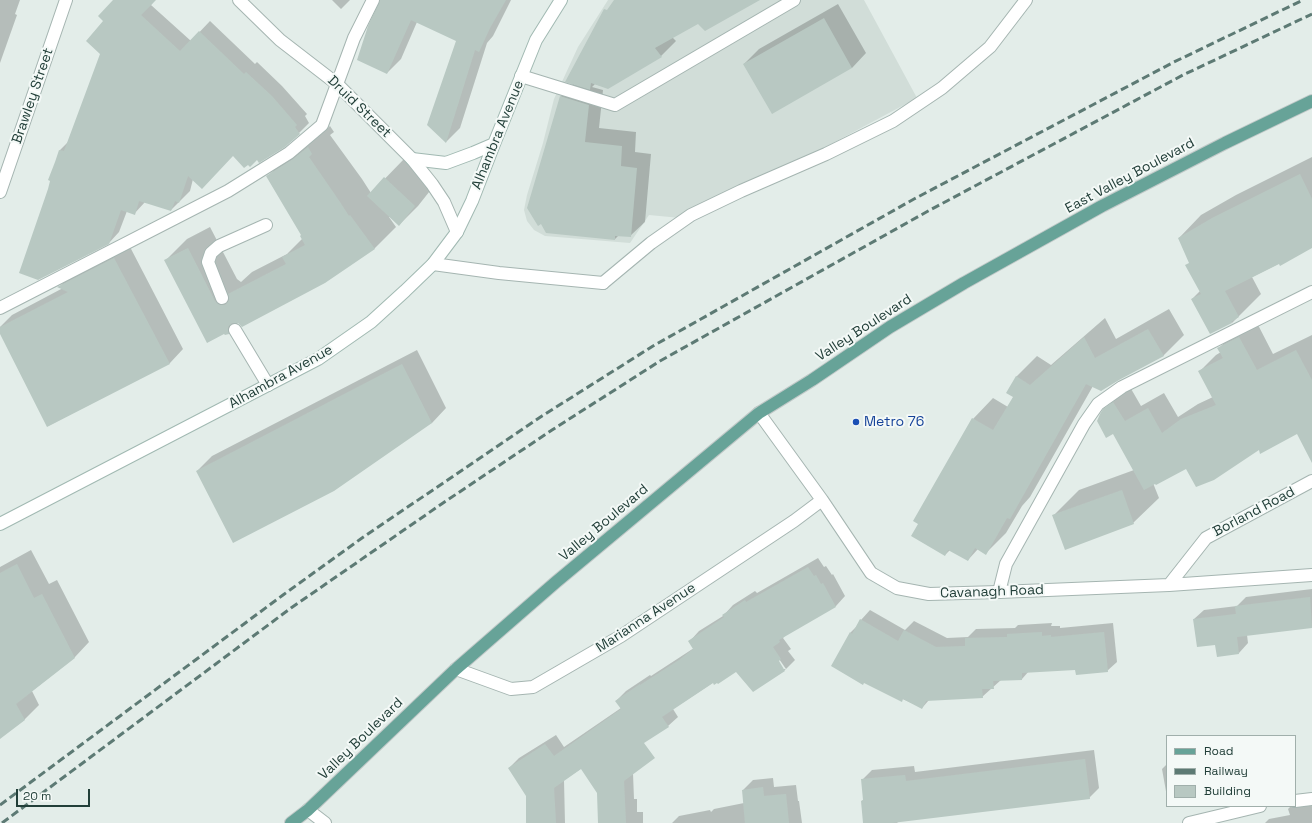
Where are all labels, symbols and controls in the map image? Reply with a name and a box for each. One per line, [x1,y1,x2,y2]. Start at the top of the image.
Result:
street label: Brawley Street [9,46,57,146]
street label: Druid Street [324,72,394,142]
street label: Alhambra Avenue [468,78,528,192]
street label: East Valley Boulevard [1062,135,1198,217]
street label: Valley Boulevard [813,291,915,365]
street label: Alhambra Avenue [226,342,336,412]
place label: Metro 76 [864,414,924,430]
marker: Metro 76 [851,417,861,427]
street label: Valley Boulevard [556,481,652,565]
street label: Borland Road [1210,483,1298,541]
street label: Marianna Avenue [593,580,699,656]
street label: Cavanagh Road [940,582,1044,602]
street label: Valley Boulevard [315,694,407,784]
legend [1166,735,1296,807]
text: Road [1204,743,1233,759]
text: Railway [1204,763,1248,779]
scale bar [18,781,92,807]
text: Building [1204,783,1251,799]
text: 20 m [23,788,51,804]

